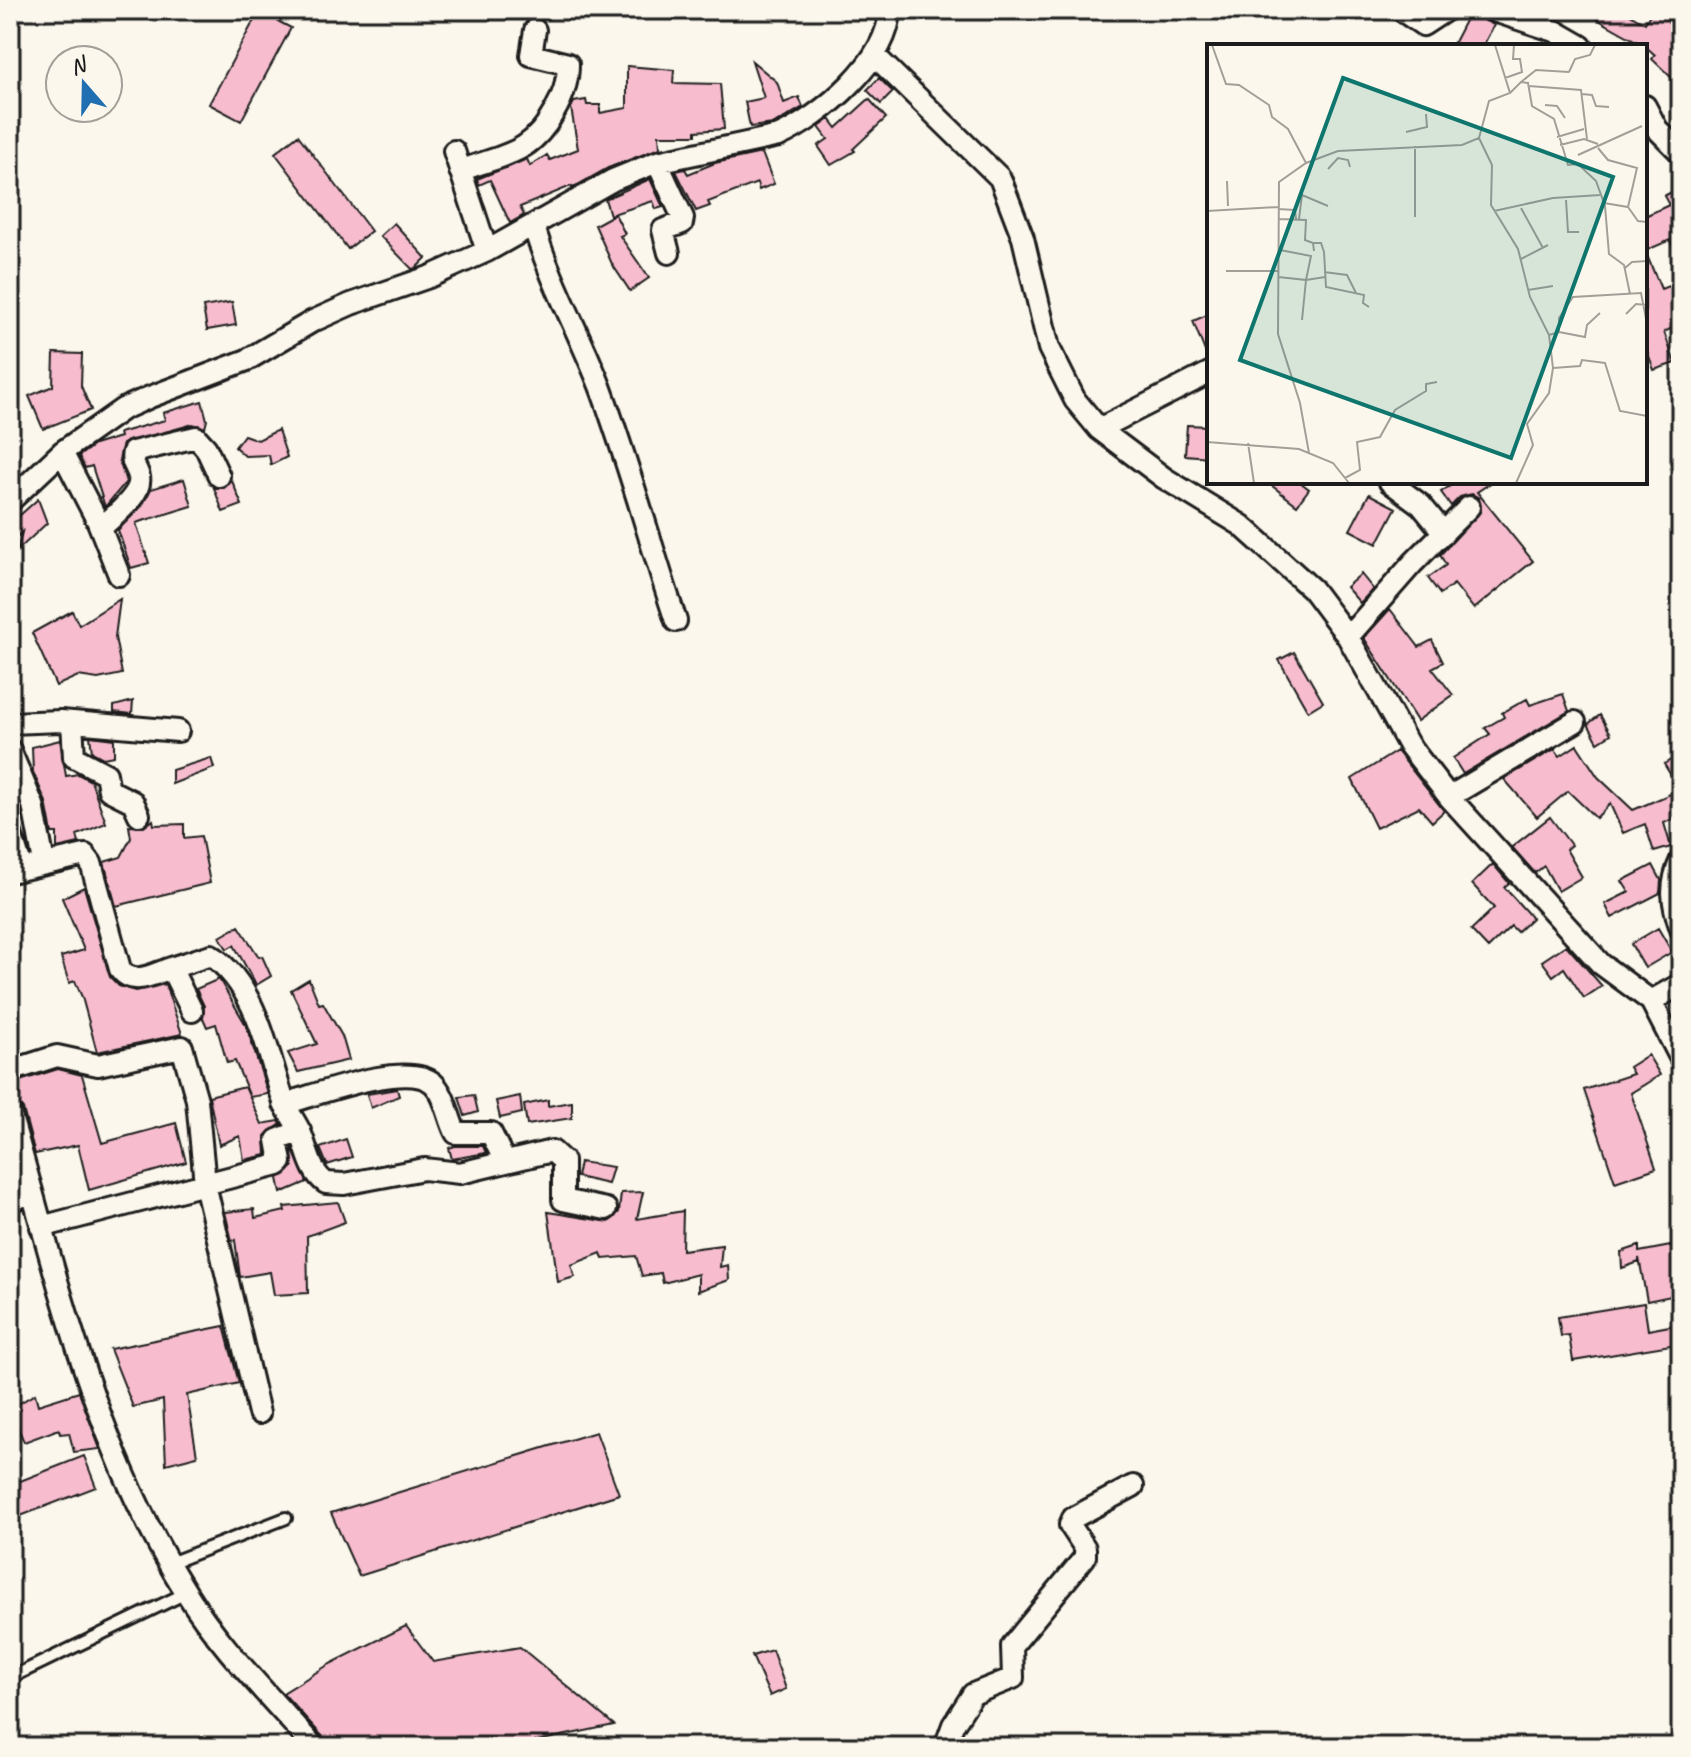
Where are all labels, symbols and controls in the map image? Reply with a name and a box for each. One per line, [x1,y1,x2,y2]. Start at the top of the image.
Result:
north arrow [44,44,124,124]
inset map [1207,44,1647,484]
text: N [66,50,92,82]

